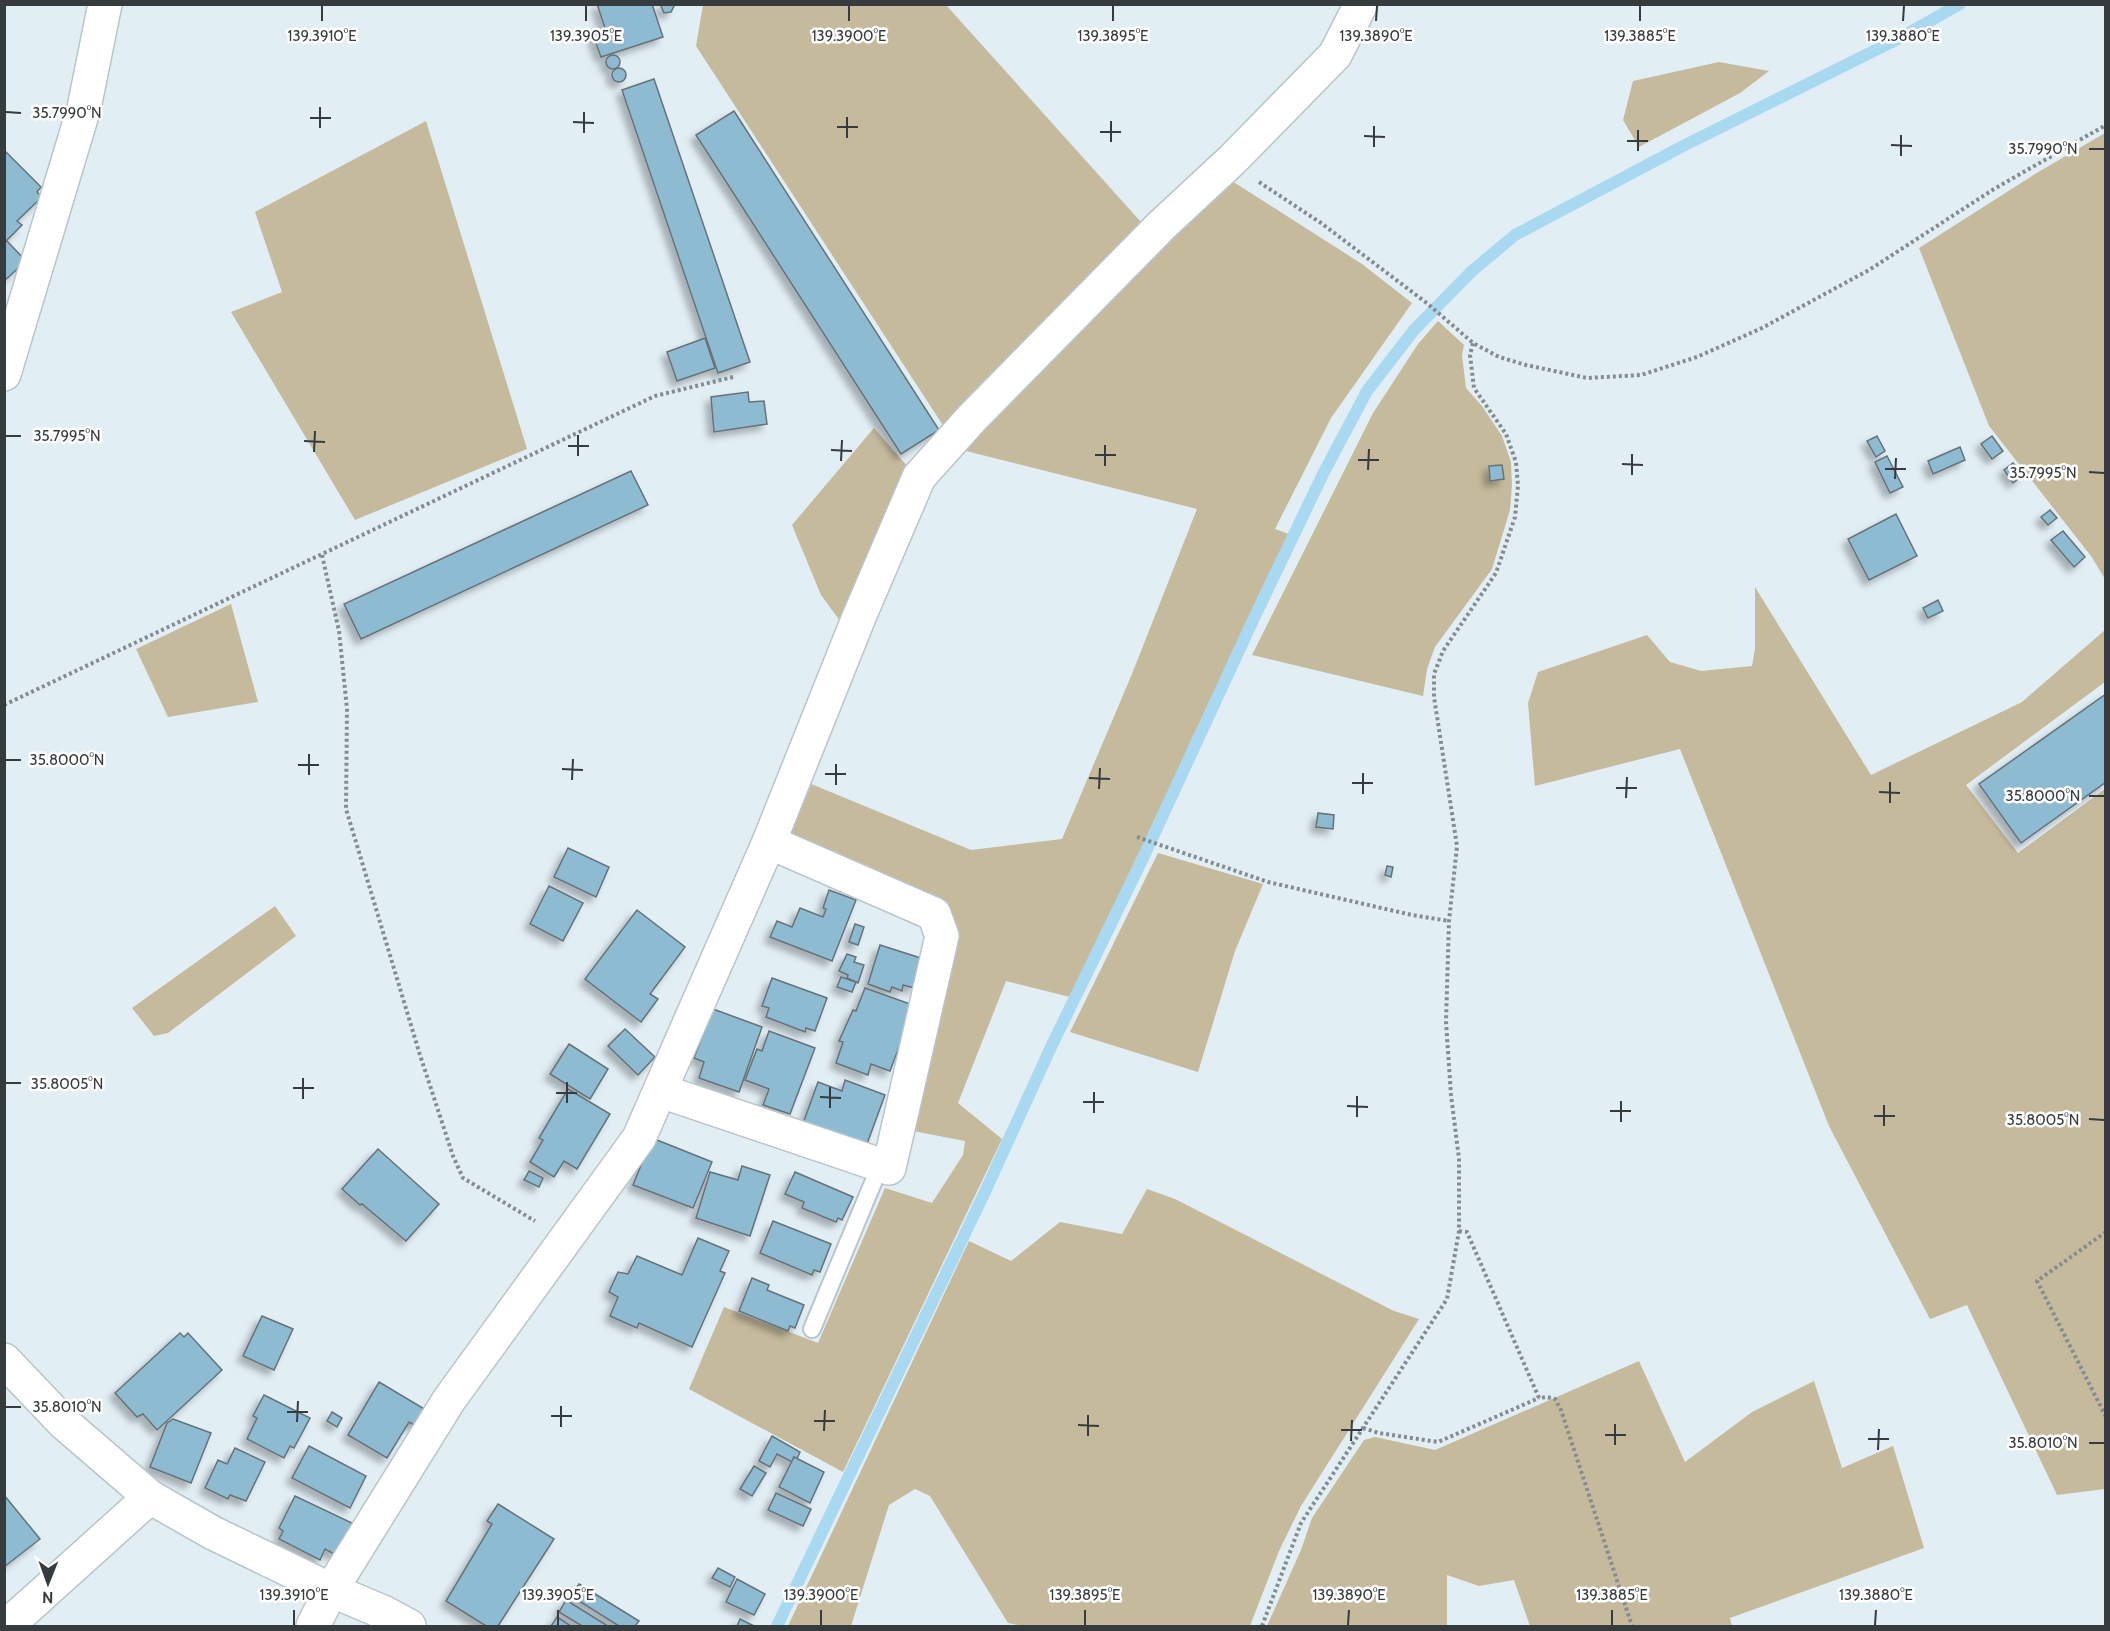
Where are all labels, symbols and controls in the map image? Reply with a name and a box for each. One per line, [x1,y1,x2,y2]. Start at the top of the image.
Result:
text: 139.3910°E [288,27,357,45]
text: 139.3905°E [550,27,622,45]
text: 139.3900°E [812,27,886,45]
text: 139.3895°E [1078,27,1148,45]
text: 139.3890°E [1339,27,1413,45]
text: 139.3885°E [1604,27,1676,45]
text: 139.3880°E [1866,27,1940,45]
text: 35.7990°N [32,104,102,122]
text: 35.7990°N [2008,140,2078,158]
text: 35.7995°N [34,427,100,445]
text: 35.7995°N [2010,464,2076,482]
text: 35.8000°N [30,751,104,769]
text: 35.8000°N [2006,787,2080,805]
text: 35.8005°N [31,1075,103,1093]
text: 35.8005°N [2007,1111,2079,1129]
text: 35.8010°N [32,1398,102,1416]
text: 35.8010°N [2008,1434,2078,1452]
north arrow [18,1553,78,1613]
text: 139.3910°E [260,1586,329,1604]
text: 139.3905°E [522,1586,594,1604]
text: 139.3900°E [784,1586,858,1604]
text: 139.3895°E [1050,1586,1120,1604]
text: 139.3890°E [1312,1586,1386,1604]
text: 139.3885°E [1576,1586,1648,1604]
text: 139.3880°E [1839,1586,1913,1604]
text: N [42,1588,54,1607]

